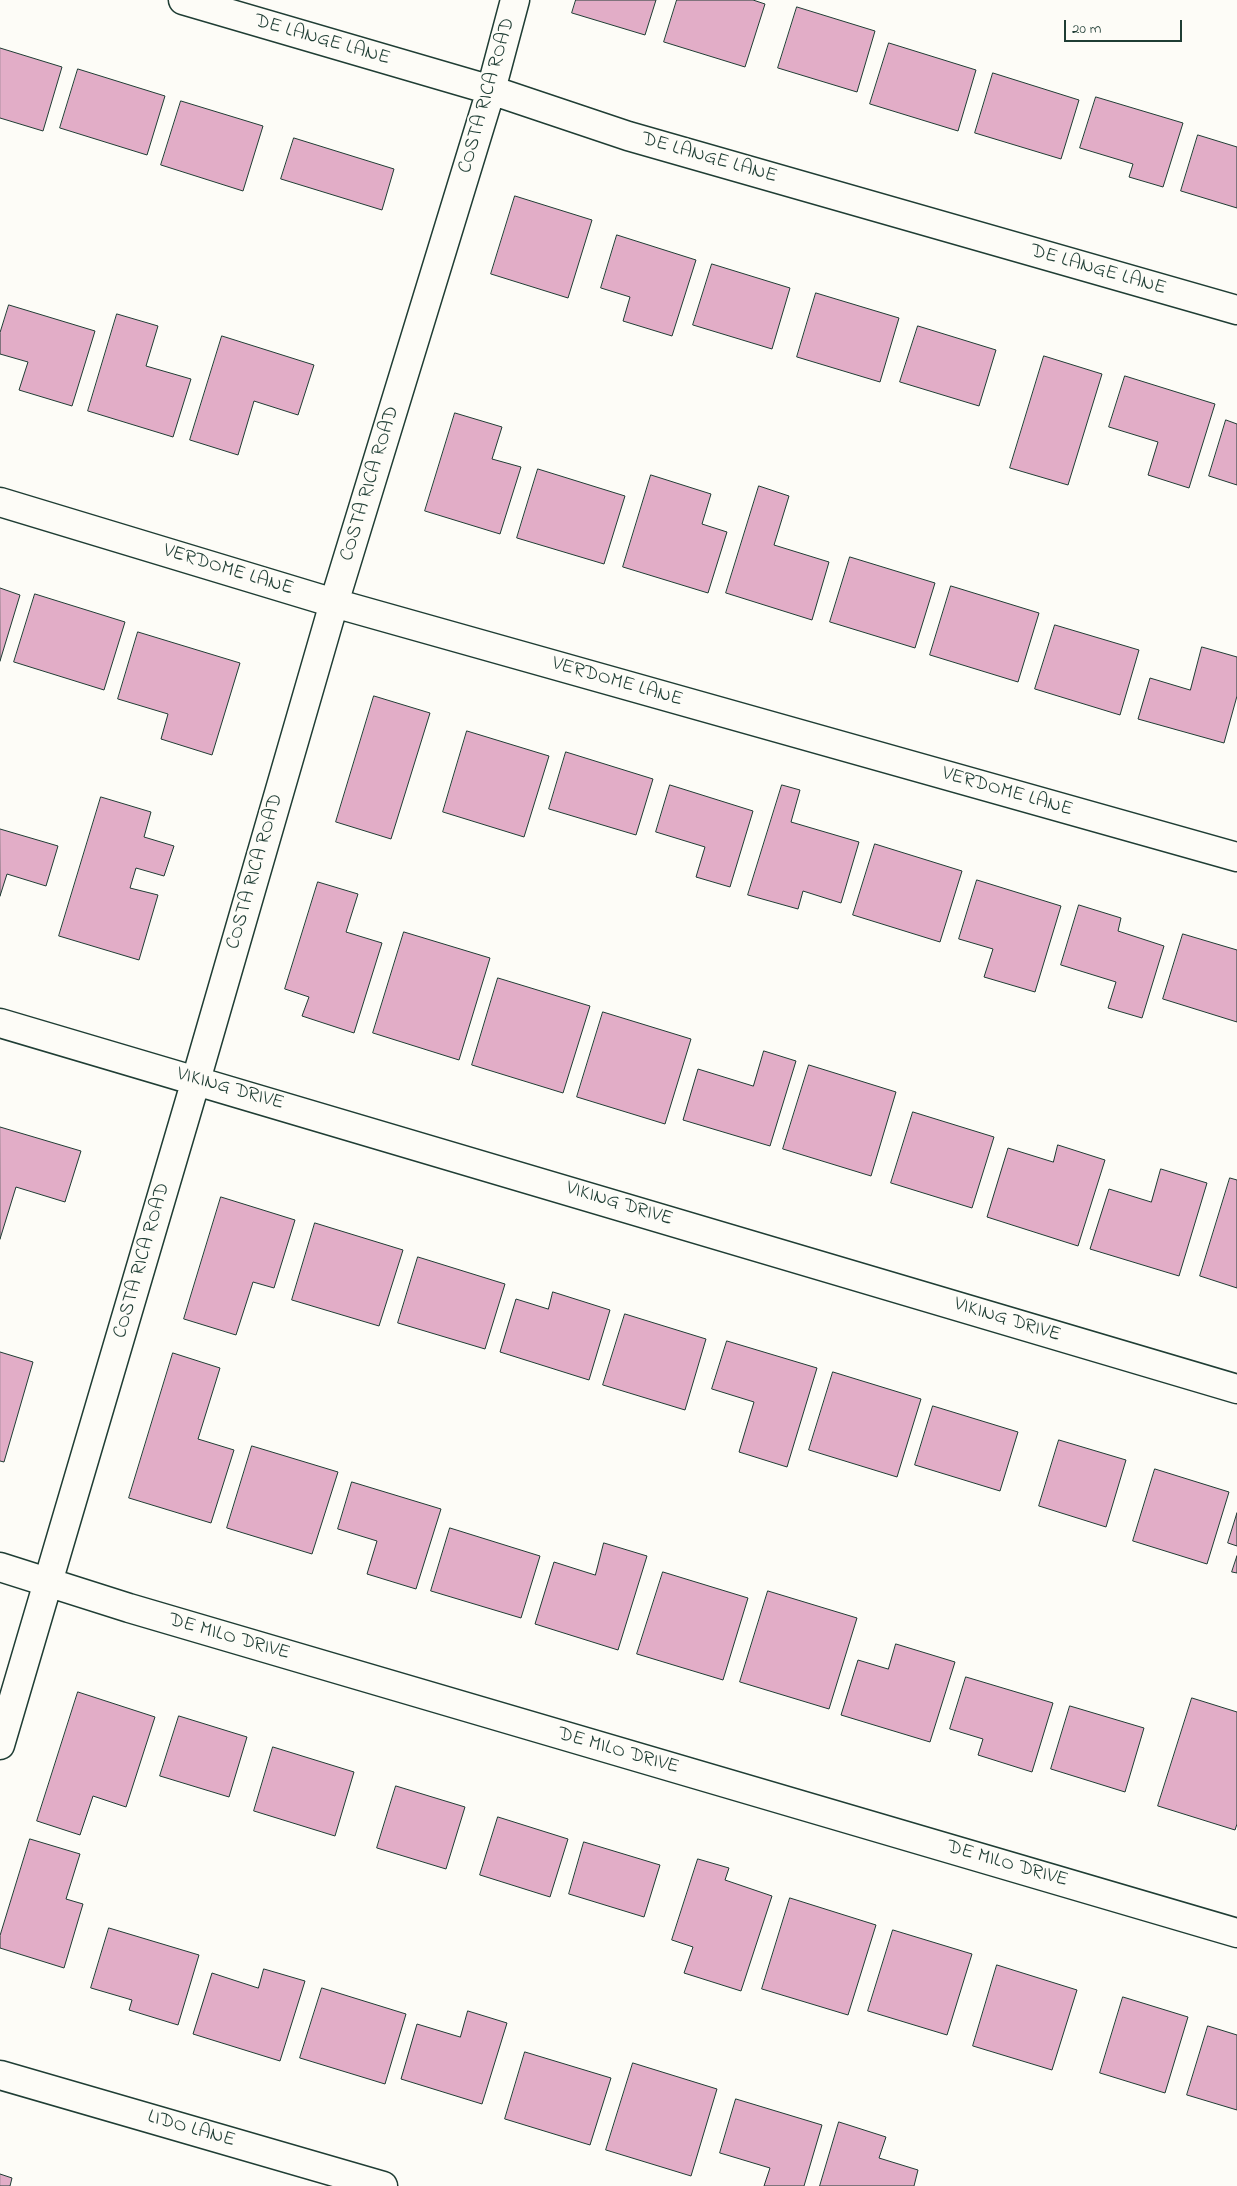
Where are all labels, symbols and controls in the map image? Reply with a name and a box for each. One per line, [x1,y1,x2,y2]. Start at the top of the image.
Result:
street label: DE LANGE LANE [251,10,393,72]
scale bar [1067,10,1184,42]
street label: COSTA RICA ROAD [454,16,522,176]
text: 20 m [1072,18,1101,40]
street label: DE LANGE LANE [638,128,780,190]
street label: DE LANGE LANE [1027,240,1169,302]
street label: COSTA RICA ROAD [336,404,406,564]
street label: VERDOME LANE [160,540,296,602]
street label: VERDOME LANE [549,653,685,713]
street label: VERDOME LANE [939,763,1075,823]
street label: COSTA RICA ROAD [222,792,290,952]
street label: VIKING DRIVE [174,1063,286,1117]
street label: VIKING DRIVE [563,1177,675,1233]
street label: COSTA RICA ROAD [109,1181,177,1341]
street label: VIKING DRIVE [951,1293,1063,1349]
street label: DE MILO DRIVE [166,1609,292,1667]
street label: DE MILO DRIVE [555,1723,681,1781]
street label: DE MILO DRIVE [944,1836,1070,1894]
street label: LIDO LANE [144,2106,238,2154]

